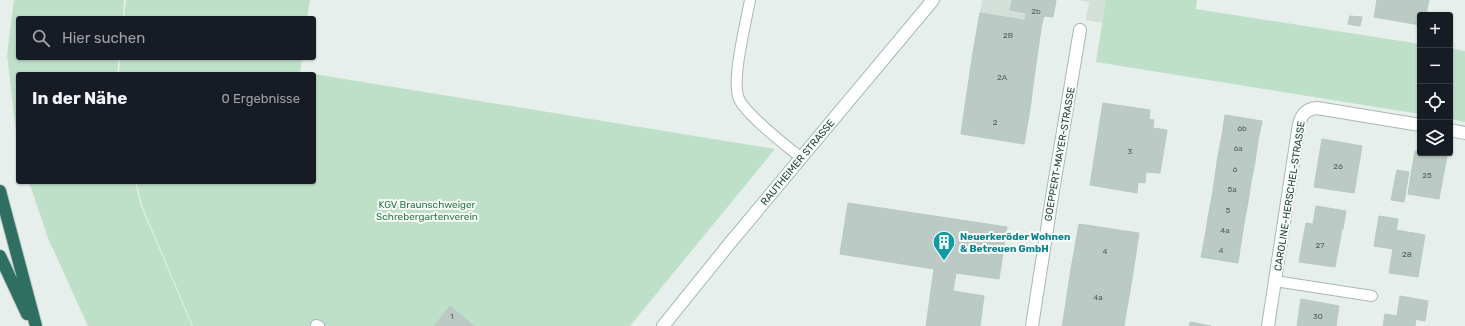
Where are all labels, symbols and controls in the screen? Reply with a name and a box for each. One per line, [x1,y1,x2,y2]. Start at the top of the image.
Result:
house number: 2b [1031,7,1041,16]
map controls [1417,12,1453,156]
button: + [1417,12,1453,48]
search box [16,16,316,60]
icon: search [30,27,52,49]
text: Hier suchen [62,29,145,47]
house number: 2B [1003,31,1013,40]
button: − [1417,48,1453,84]
house number: 2A [997,73,1008,82]
button: locate [1417,84,1453,120]
street label: GOEPPERT-MAYER-STRASSE [1042,86,1078,222]
text: In der Nähe [32,88,127,108]
text: 0 Ergebnisse [222,91,300,106]
street label: RAUTHEIMER STRASSE [758,117,837,208]
house number: 2 [993,118,998,127]
street label: CAROLINE-HERSCHEL-STRASSE [1272,120,1308,272]
button: layers [1417,120,1453,156]
house number: 6b [1237,124,1247,133]
house number: 6a [1233,144,1243,153]
house number: 3 [1128,147,1133,156]
house number: 26 [1333,162,1343,171]
house number: 6 [1233,165,1238,174]
house number: 25 [1422,171,1432,180]
house number: 5a [1227,185,1237,194]
park label: KGV Braunschweiger Schrebergartenverein [376,199,478,223]
house number: 5 [1226,206,1231,215]
house number: 4a [1220,226,1230,235]
building icon: Neuerkeröder Wohnen & Betreuen GmbH [931,229,957,262]
place label: Neuerkeröder Wohnen & Betreuen GmbH [960,231,1070,255]
house number: 27 [1316,241,1324,250]
house number: 4 [1219,246,1224,255]
house number: 4 [1103,247,1108,256]
house number: 28 [1402,250,1412,259]
house number: 4a [1093,293,1103,302]
house number: 1 [450,312,454,321]
house number: 30 [1313,312,1323,321]

